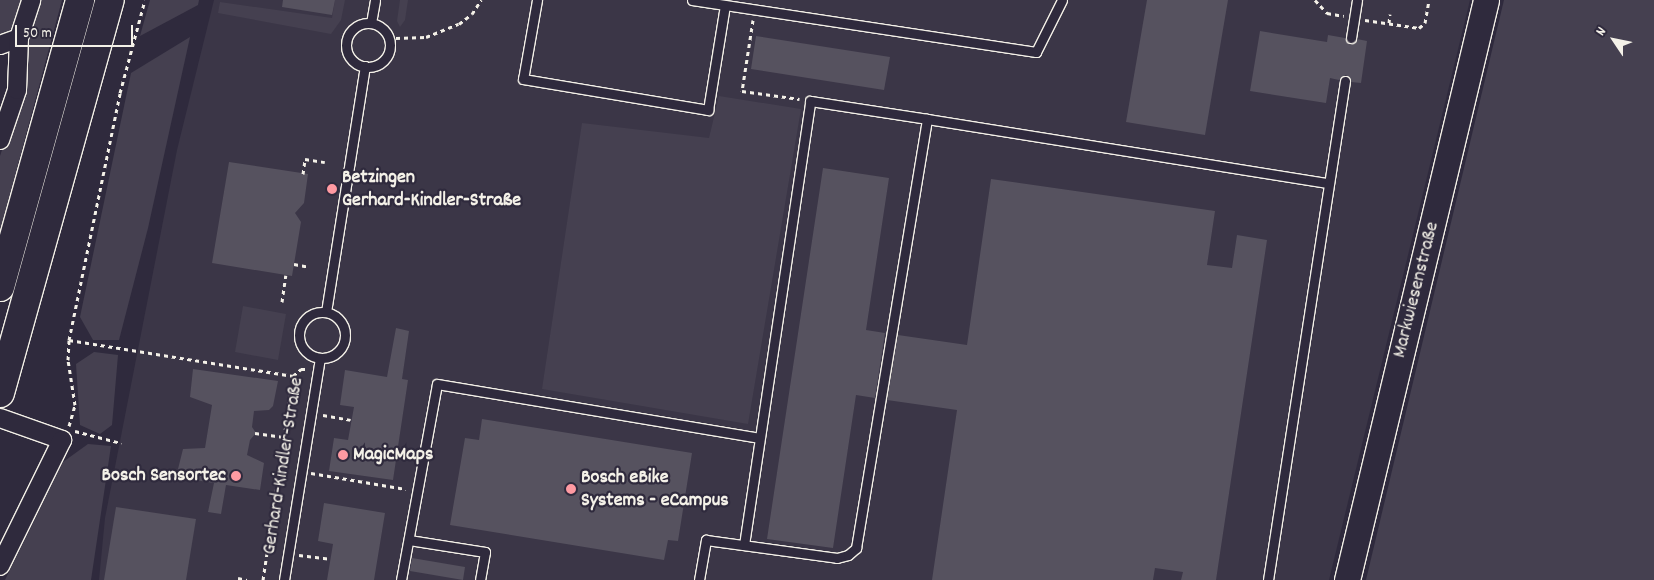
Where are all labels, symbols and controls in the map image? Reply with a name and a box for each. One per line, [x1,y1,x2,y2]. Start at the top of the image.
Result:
scale bar [18,15,135,47]
north arrow [1589,15,1639,65]
text: 50 m [23,23,52,45]
text: N [1591,23,1612,40]
place label: Betzingen Gerhard-Kindler-Straße [342,166,521,213]
marker: Betzingen Gerhard-Kindler-Straße [326,183,338,195]
street label: Markwiesenstraße [1388,219,1446,361]
street label: Gerhard-Kindler-Straße [258,376,310,556]
place label: MagicMaps [353,443,433,467]
marker: MagicMaps [337,449,349,461]
place label: Bosch Sensortec [102,464,226,488]
place label: Bosch eBike Systems - eCampus [581,466,729,513]
marker: Bosch Sensortec [230,470,242,482]
marker: Bosch eBike Systems - eCampus [565,483,577,495]

